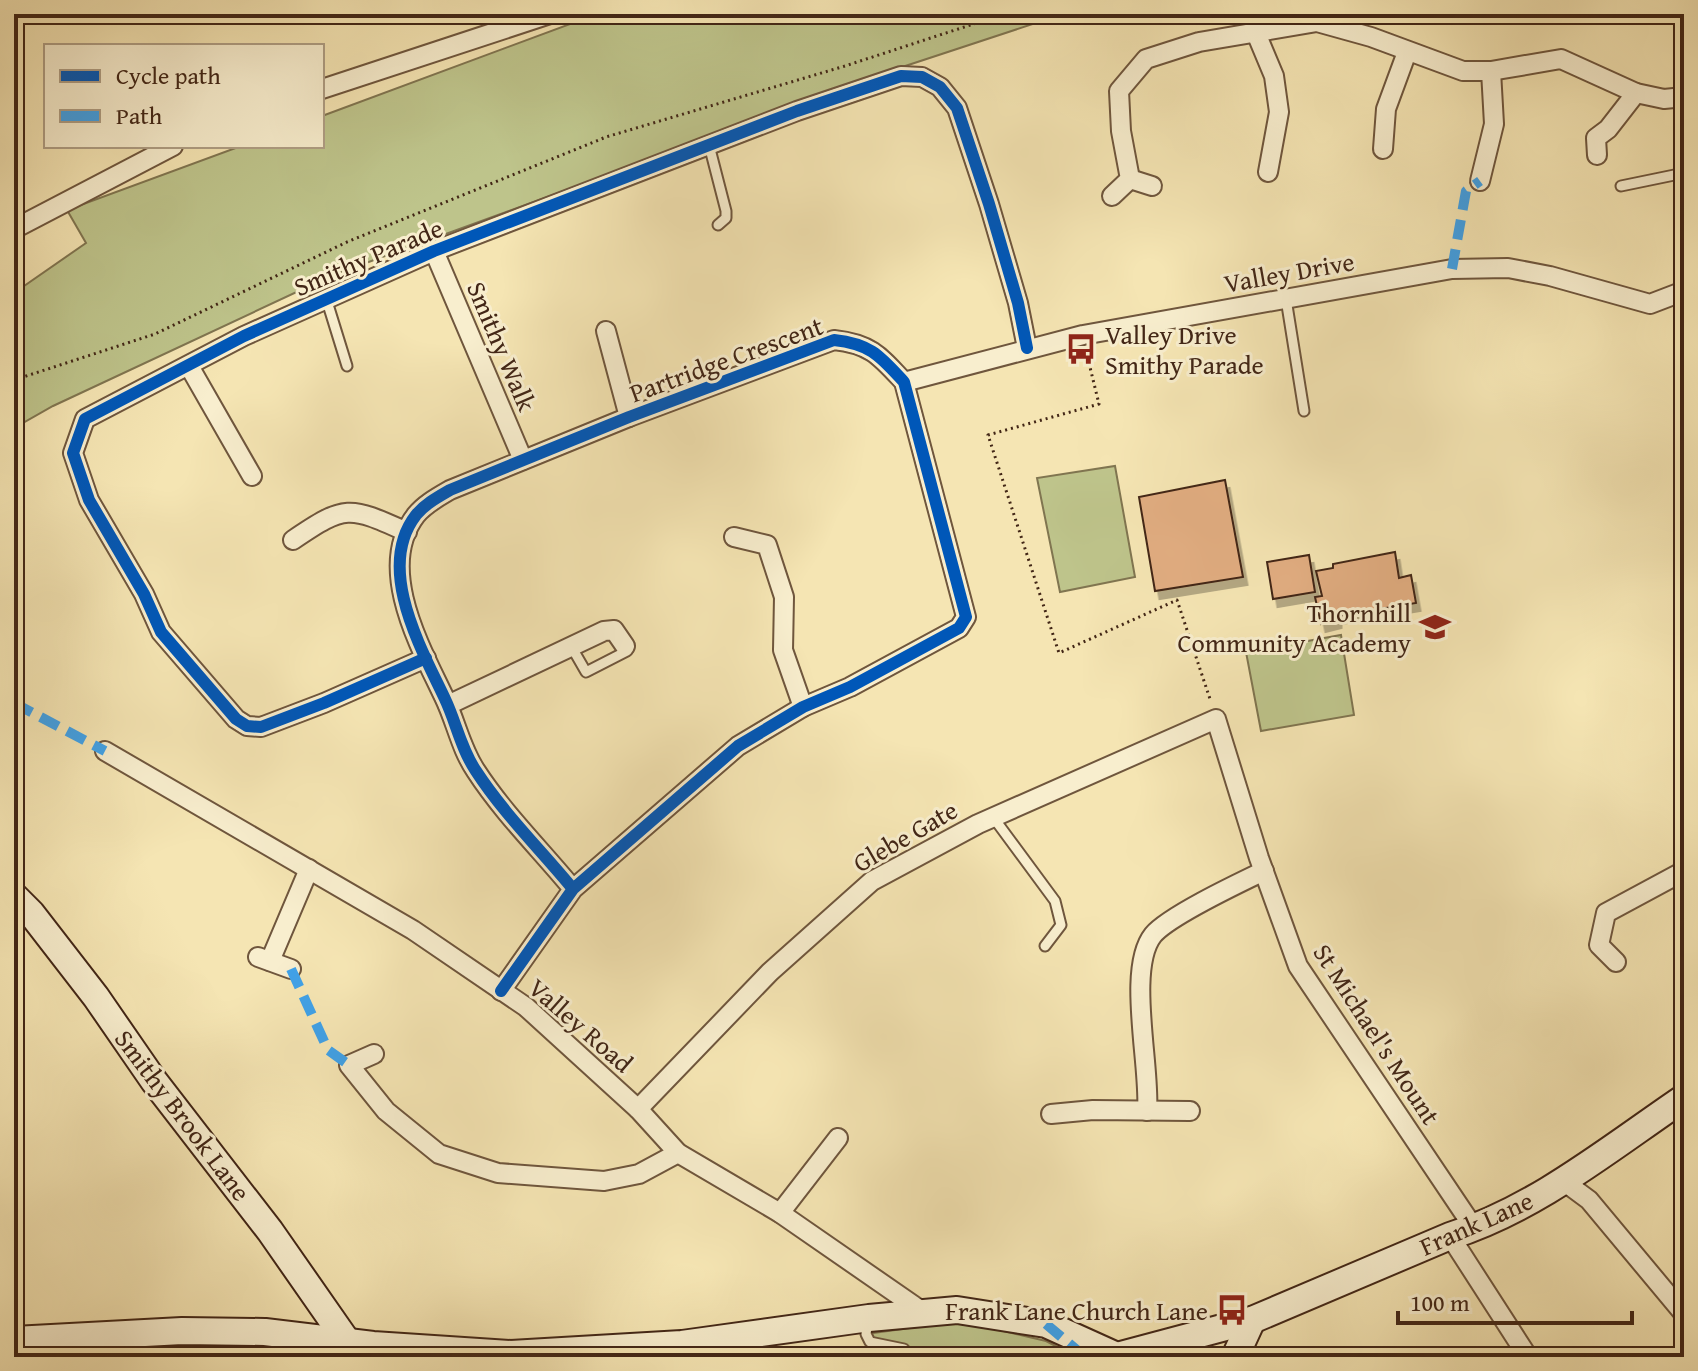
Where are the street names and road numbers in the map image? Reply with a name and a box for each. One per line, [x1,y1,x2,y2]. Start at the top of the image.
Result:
street label: Smithy Parade [287,208,449,306]
street label: Valley Drive [1221,241,1357,303]
street label: Smithy Walk [457,275,547,418]
street label: Partridge Crescent [624,306,828,412]
street label: Glebe Gate [845,790,965,882]
street label: St Michael's Mount [1304,936,1450,1132]
street label: Valley Road [520,968,642,1082]
street label: Smithy Brook Lane [105,1021,261,1209]
street label: Frank Lane [1413,1181,1539,1265]

